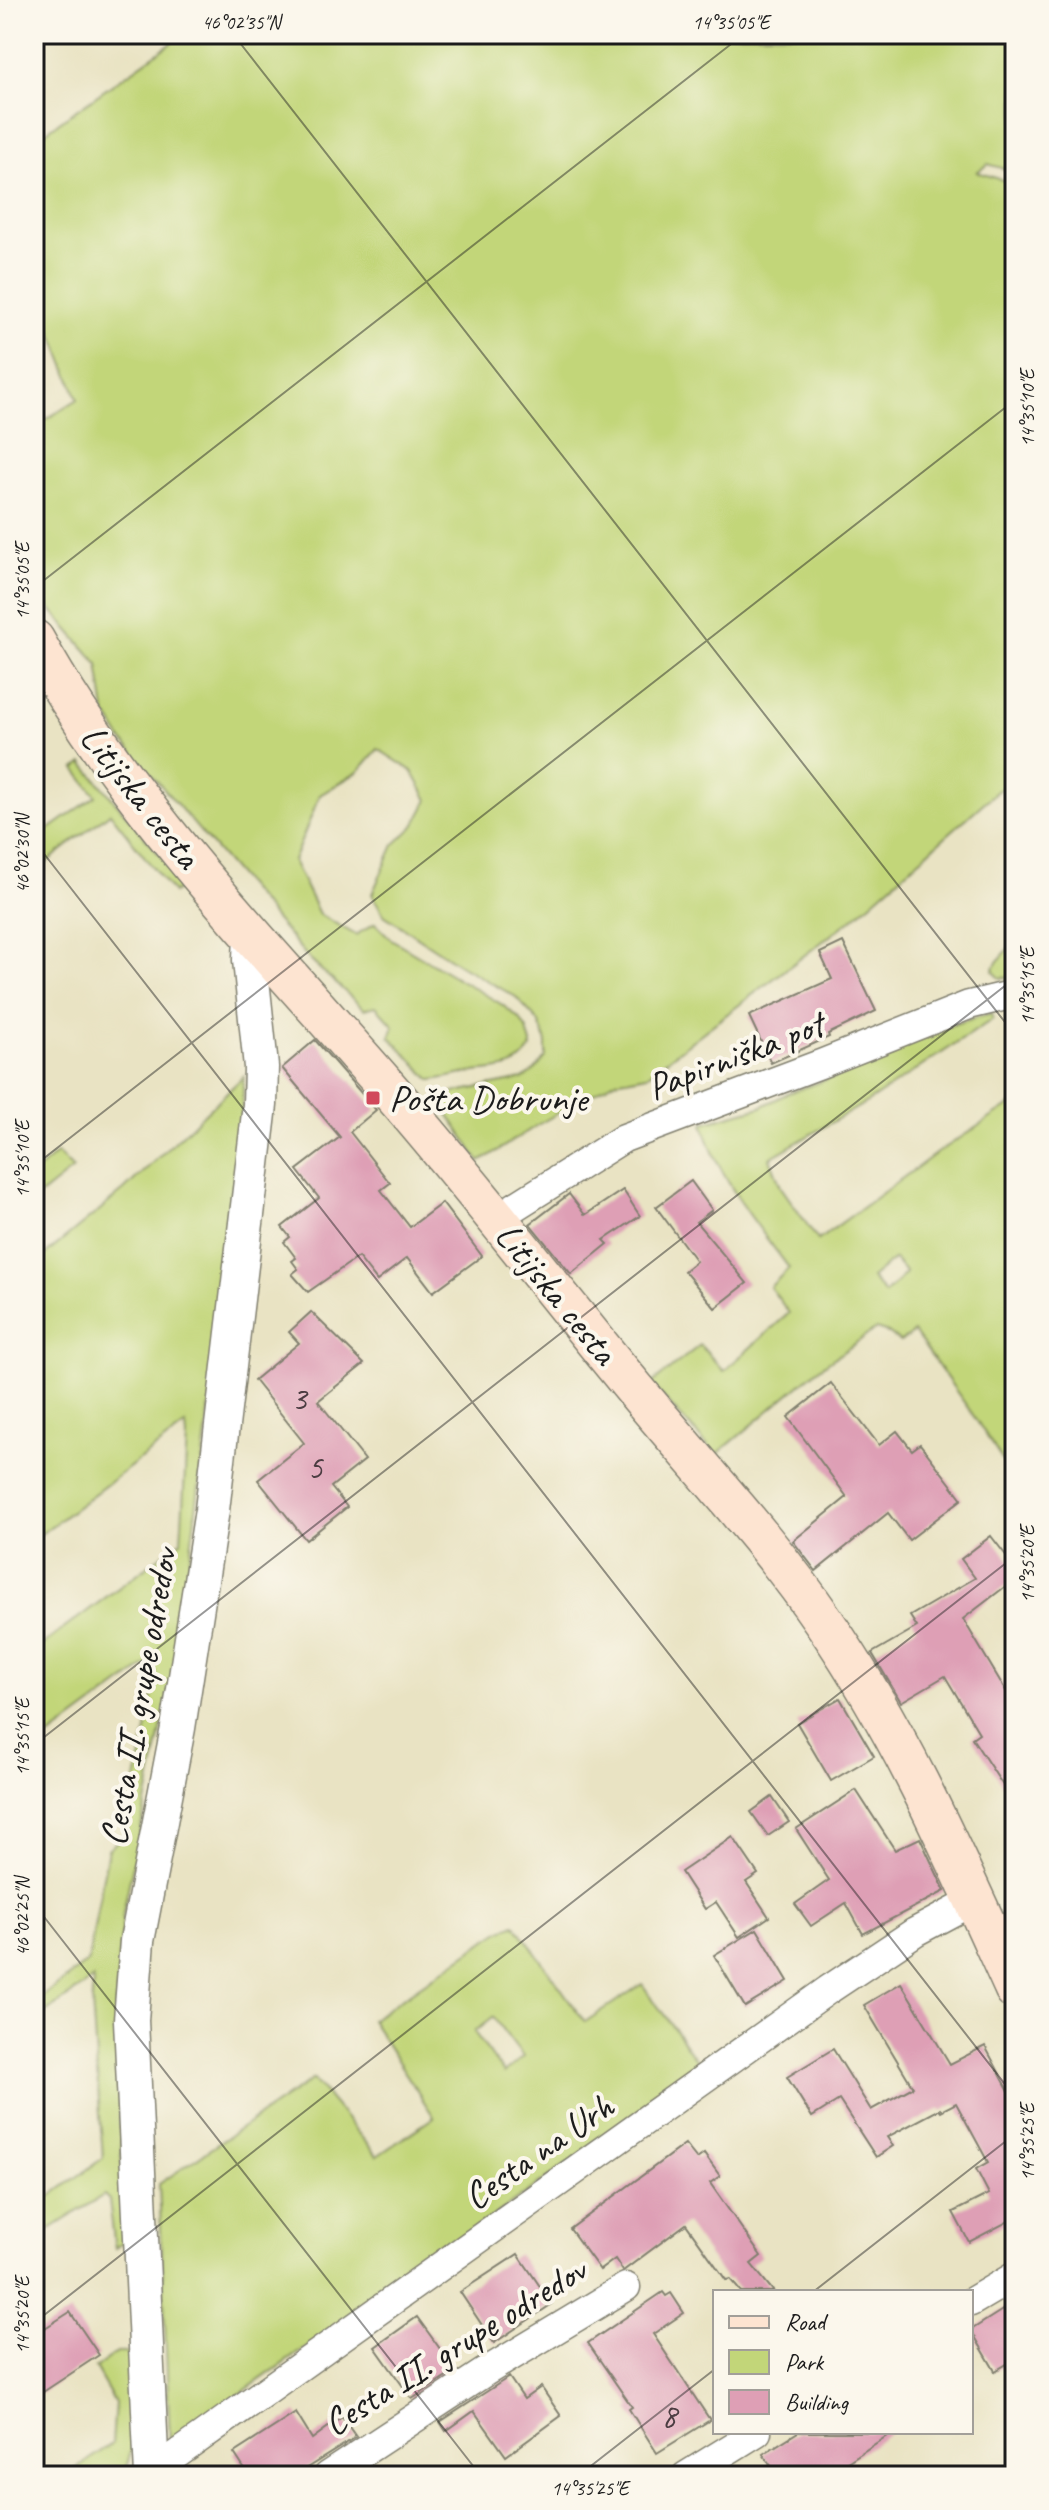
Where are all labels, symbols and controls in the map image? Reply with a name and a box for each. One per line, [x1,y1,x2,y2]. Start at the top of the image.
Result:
text: 46°02'35"N [202,10,283,35]
text: 14°35'05"E [692,10,772,35]
text: 14°35'10"E [1015,367,1040,447]
text: 14°35'05"E [10,540,35,620]
street label: Litijska cesta [70,715,213,880]
text: 46°02'30"N [10,812,35,893]
text: 14°35'15"E [1015,945,1040,1025]
street label: Papirniška pot [640,998,835,1111]
place label: Pošta Dobrunje [389,1075,590,1122]
marker: Pošta Dobrunje [364,1089,382,1107]
text: 14°35'10"E [10,1118,35,1198]
street label: Litijska cesta [485,1213,630,1376]
house number: 3 [291,1377,309,1420]
house number: 5 [307,1446,324,1489]
text: 14°35'20"E [1015,1523,1040,1603]
street label: Cesta II. grupe odredov [89,1542,188,1849]
text: 14°35'15"E [10,1696,35,1776]
text: 46°02'25"N [10,1875,35,1956]
street label: Cesta na Urh [454,2082,624,2220]
text: 14°35'25"E [1015,2101,1040,2181]
street label: Cesta II. grupe odredov [314,2245,597,2446]
text: 14°35'20"E [10,2274,35,2354]
legend [713,2290,973,2434]
text: Road [785,2307,829,2337]
text: Park [785,2347,825,2377]
text: Building [785,2387,850,2417]
house number: 8 [661,2394,680,2437]
text: 14°35'25"E [551,2476,631,2501]

